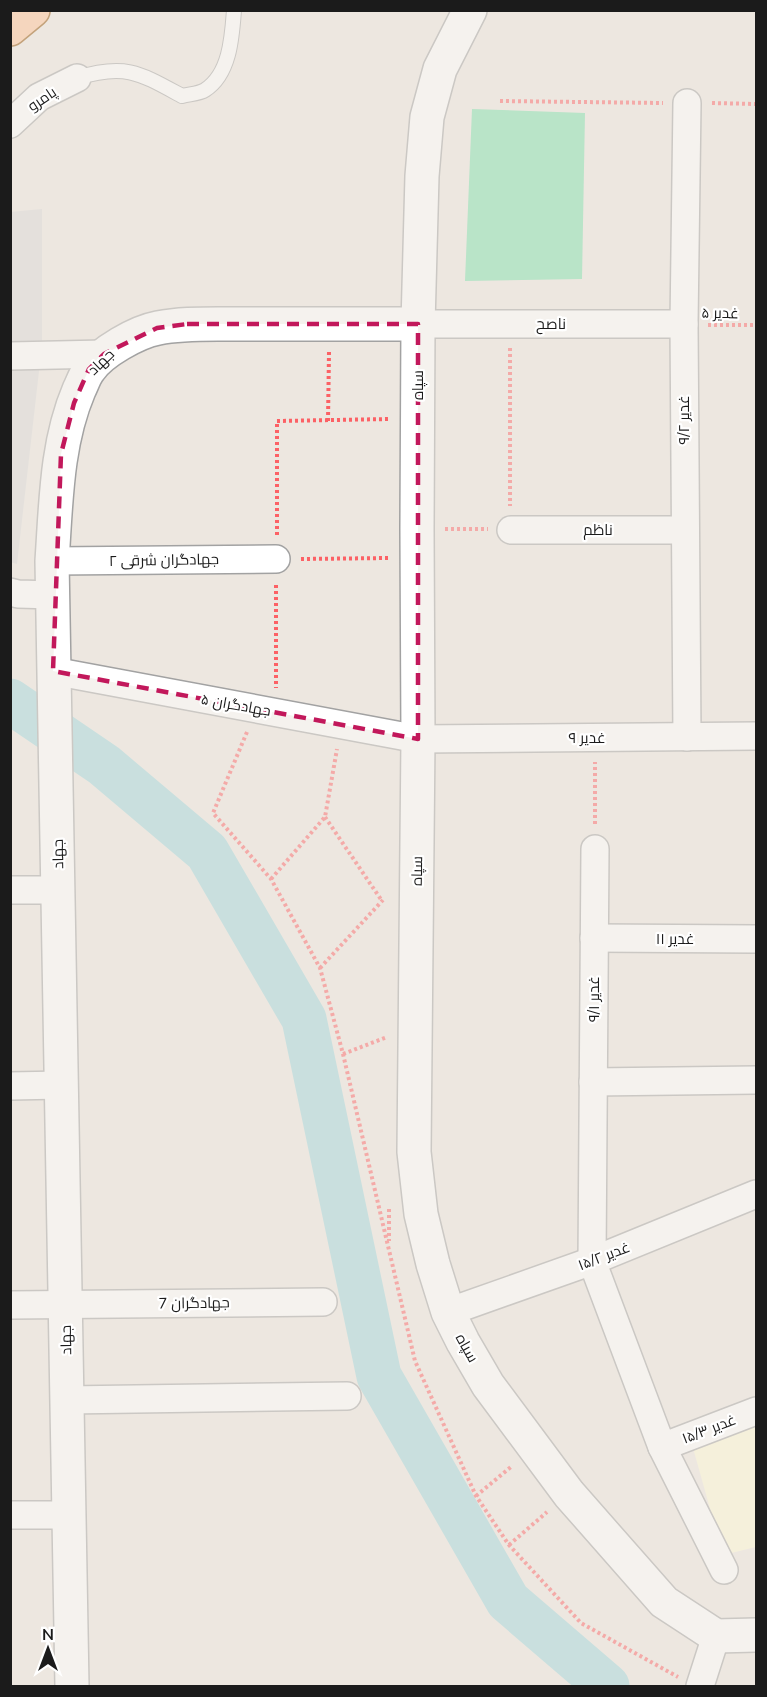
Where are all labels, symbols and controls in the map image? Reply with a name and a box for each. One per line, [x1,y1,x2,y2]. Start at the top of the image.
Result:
street label: پامرو [24,82,60,116]
street label: غدیر ۵ [701,303,739,323]
street label: ناصح [536,314,566,335]
street label: جهاد [83,344,119,380]
street label: سپاه [408,370,428,400]
street label: غدیر ۹/۲ [674,395,694,445]
street label: ناظم [583,520,613,540]
street label: جهادگران شرقی ۲ [109,549,219,571]
street label: جهادگران ۵ [199,689,273,721]
street label: غدیر ۹ [568,728,606,748]
street label: جهاد [48,839,68,869]
street label: سپاه [407,856,427,886]
street label: غدیر ۱۱ [656,929,694,949]
street label: غدیر ۹/۱ [584,976,604,1022]
street label: غدیر ۱۵/۲ [575,1237,633,1275]
street label: جهادگران 7 [158,1292,230,1314]
street label: جهاد [56,1325,76,1355]
street label: سپاه [451,1330,483,1366]
street label: غدیر ۱۵/۳ [679,1410,739,1448]
north arrow [18,1619,78,1679]
text: N [42,1624,54,1646]

